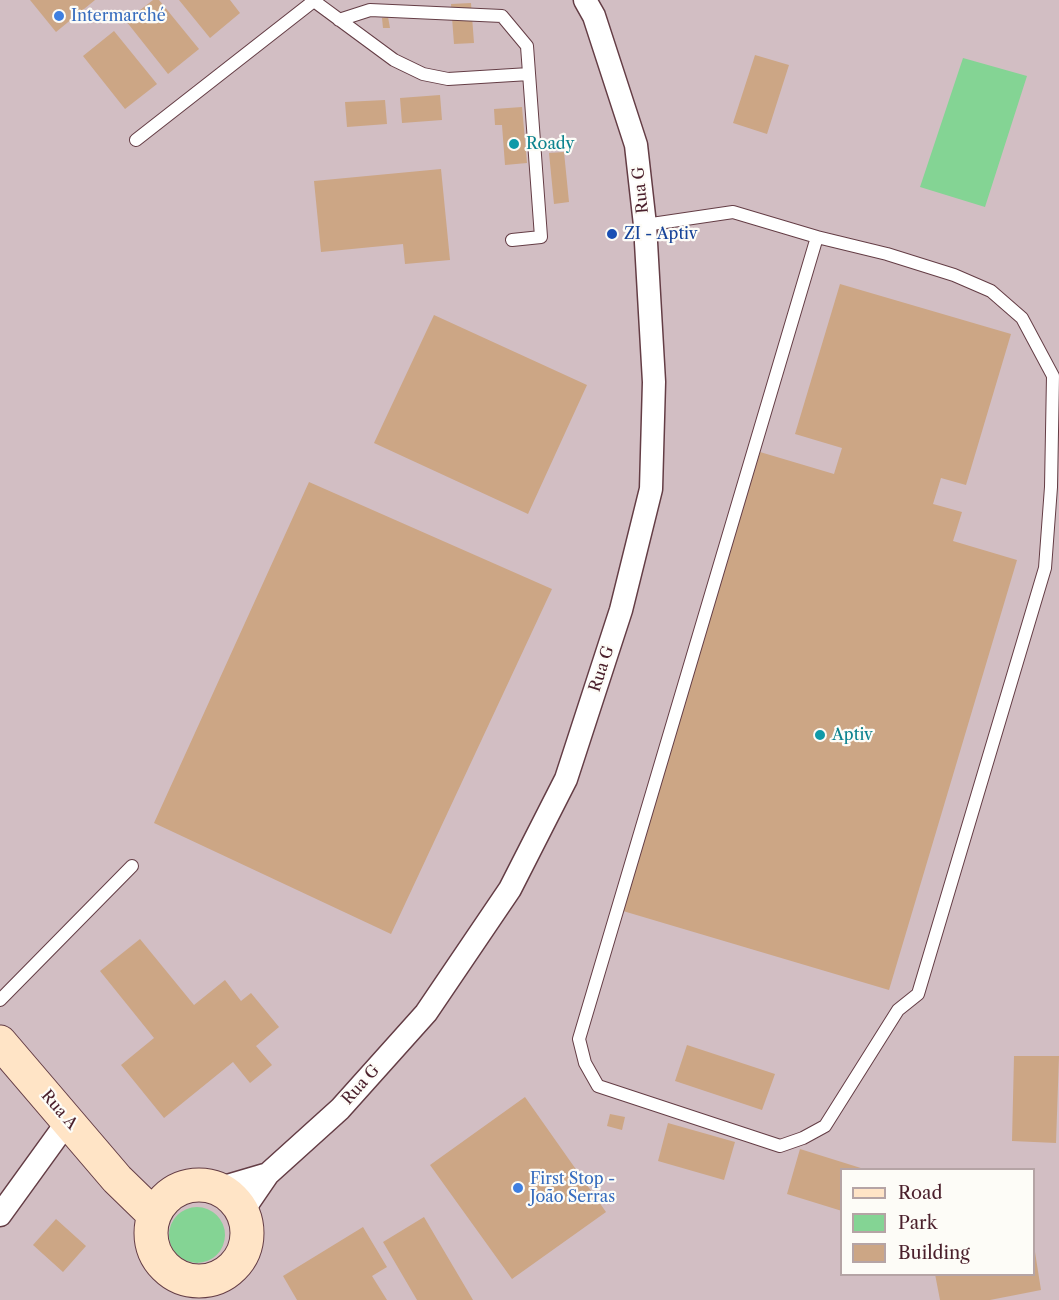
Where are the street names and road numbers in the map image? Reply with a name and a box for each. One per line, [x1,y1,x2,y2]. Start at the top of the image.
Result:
street label: Rua G [629,166,653,214]
street label: Rua G [586,644,618,694]
street label: Rua G [338,1061,384,1109]
street label: Rua A [37,1086,81,1134]

